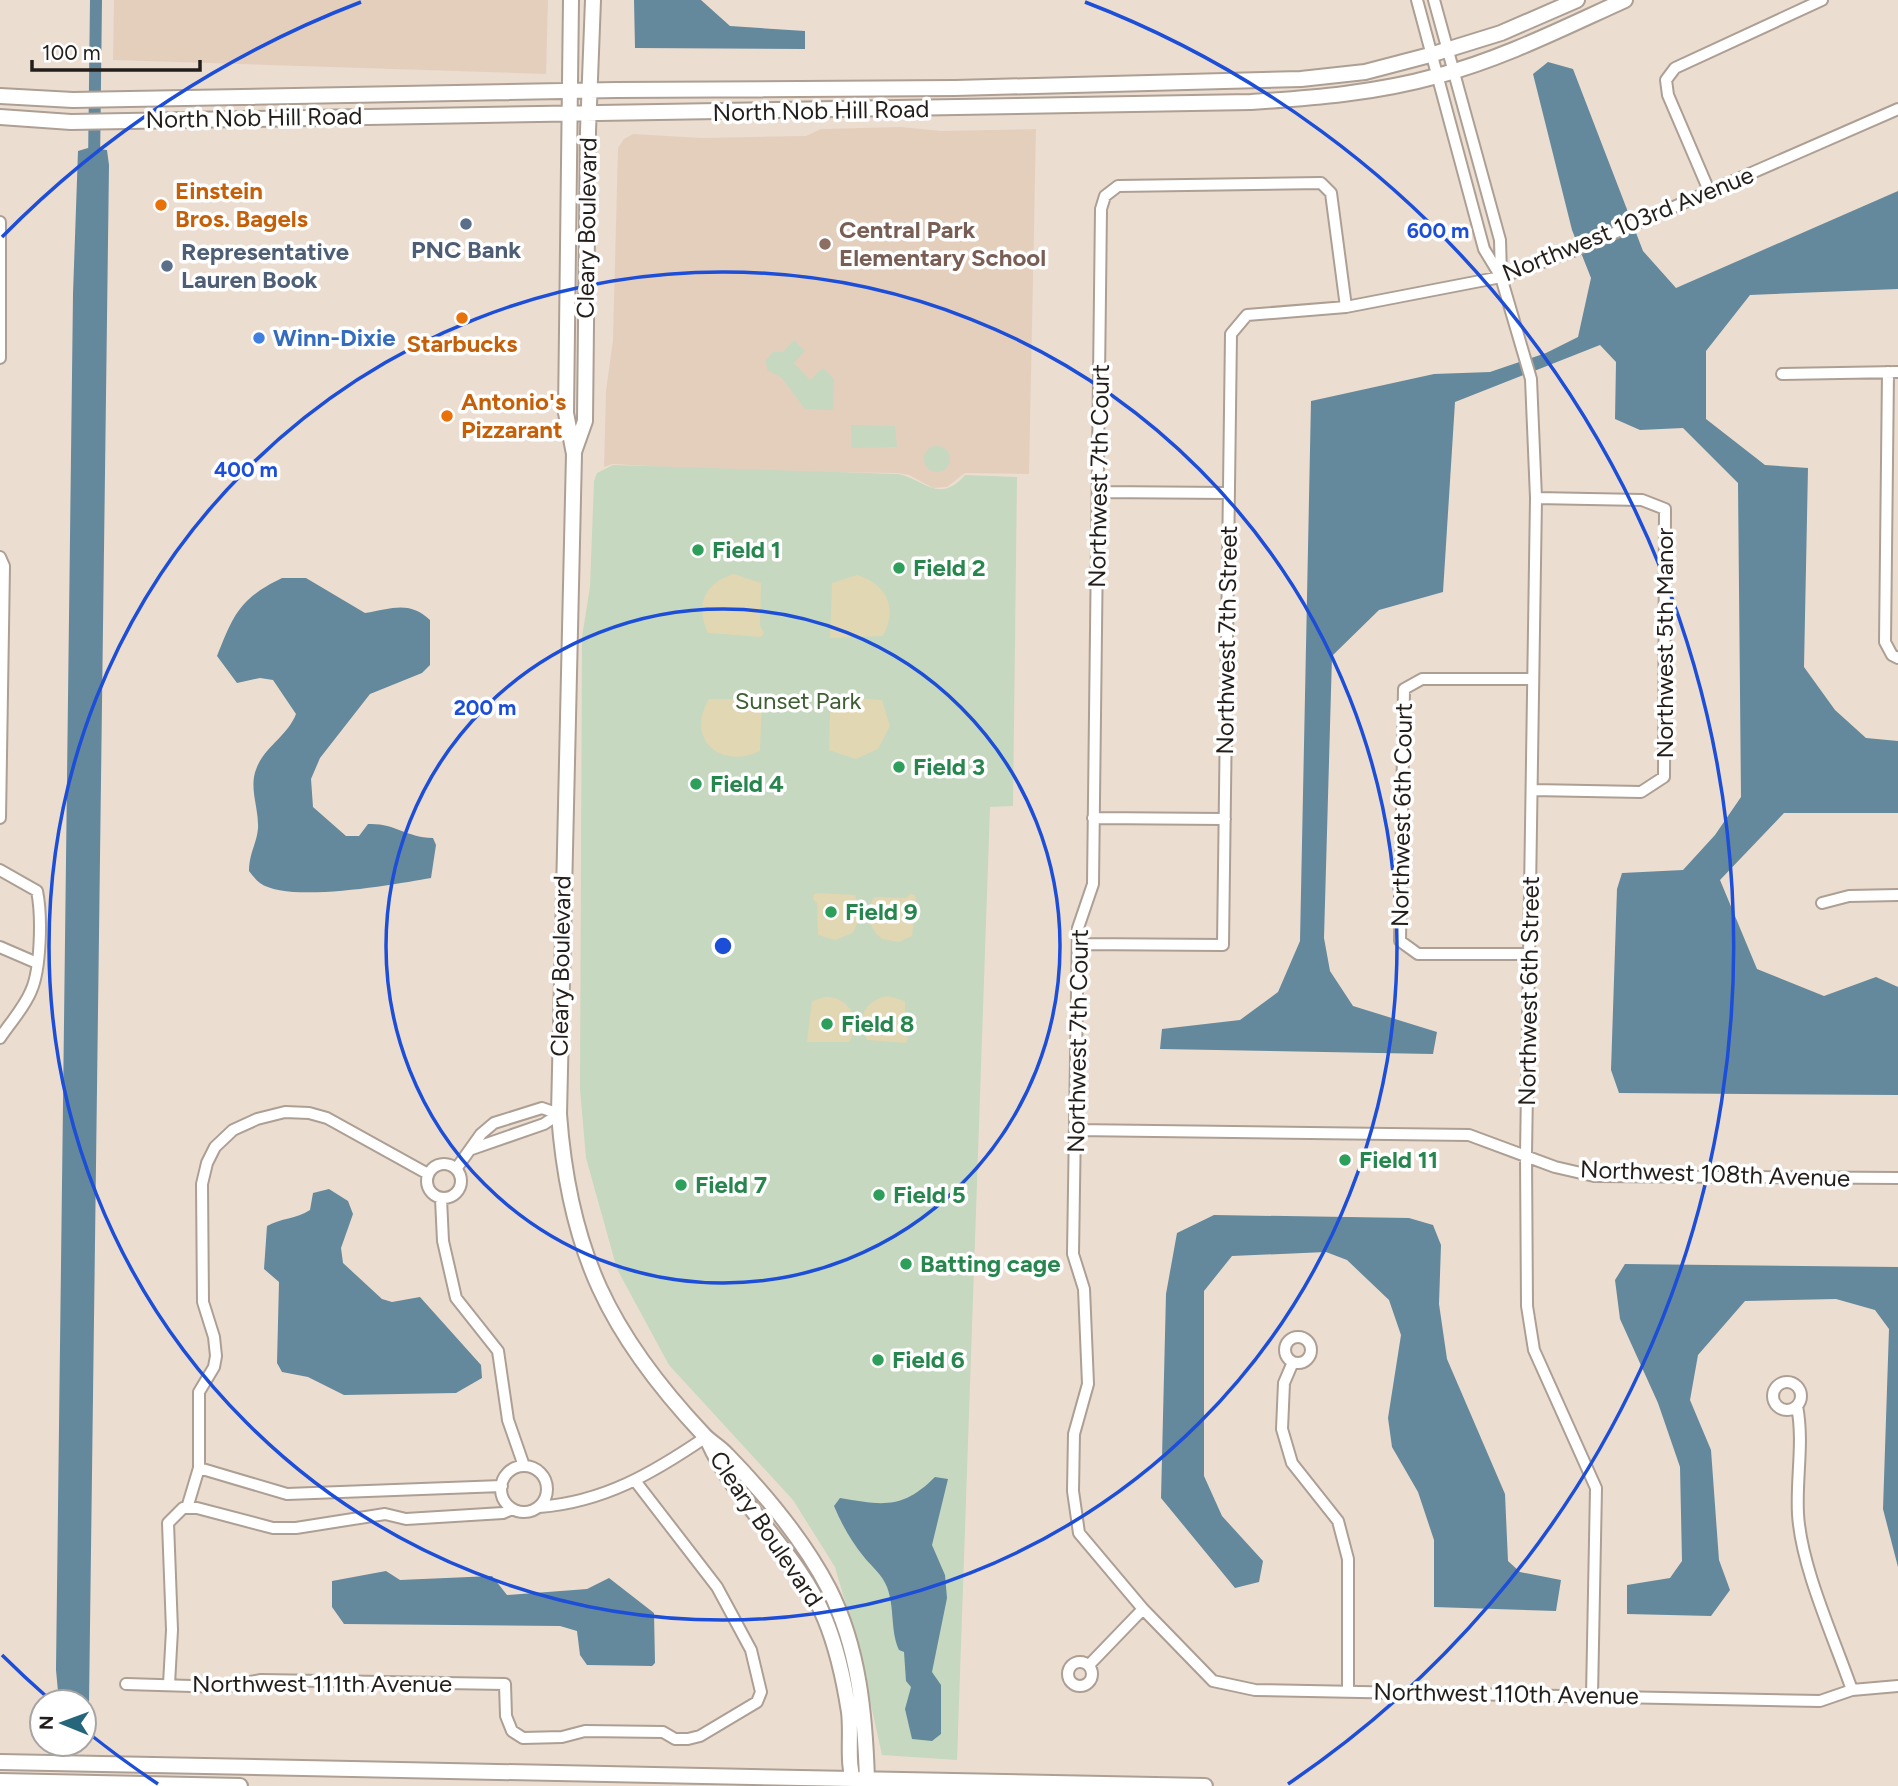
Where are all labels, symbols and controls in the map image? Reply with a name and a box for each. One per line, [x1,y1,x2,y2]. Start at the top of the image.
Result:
scale bar [32,28,200,72]
text: 100 m [42,40,101,65]
street label: North Nob Hill Road [712,94,930,127]
street label: North Nob Hill Road [145,101,363,134]
street label: Cleary Boulevard [570,137,603,319]
street label: Northwest 103rd Avenue [1498,160,1758,287]
place label: Einstein Bros. Bagels [175,176,308,233]
marker: Einstein Bros. Bagels [153,197,169,213]
place label: Central Park Elementary School [839,215,1046,272]
marker: PNC Bank [458,216,474,232]
text: 600 m [1407,218,1469,243]
place label: PNC Bank [411,235,521,264]
marker: Central Park Elementary School [817,236,833,252]
place label: Representative Lauren Book [181,237,349,294]
marker: Representative Lauren Book [159,258,175,274]
marker: Starbucks [454,310,470,326]
place label: Winn-Dixie [273,323,396,352]
place label: Starbucks [406,329,518,358]
marker: Winn-Dixie [251,330,267,346]
street label: Northwest 7th Court [1082,364,1115,588]
place label: Antonio's Pizzarant [461,387,566,444]
marker: Antonio's Pizzarant [439,408,455,424]
text: 400 m [214,457,278,482]
street label: Northwest 7th Street [1210,525,1243,755]
street label: Northwest 5th Manor [1650,528,1679,758]
place label: Field 1 [712,535,781,564]
marker: Field 1 [690,542,706,558]
place label: Field 2 [913,553,986,582]
marker: Field 2 [891,560,907,576]
park label: Sunset Park [735,686,862,715]
text: 200 m [454,695,516,720]
street label: Northwest 6th Court [1385,703,1418,927]
place label: Field 3 [913,752,985,781]
marker: Field 3 [891,759,907,775]
place label: Field 4 [710,769,784,798]
marker: Field 4 [688,776,704,792]
street label: Cleary Boulevard [544,875,577,1057]
street label: Northwest 6th Street [1512,876,1545,1106]
place label: Field 9 [845,897,918,926]
marker: Field 9 [823,904,839,920]
street label: Northwest 7th Court [1061,929,1094,1153]
centre of rings [711,934,735,958]
place label: Field 8 [841,1009,914,1038]
marker: Field 8 [819,1016,835,1032]
place label: Field 11 [1359,1145,1438,1174]
marker: Field 11 [1337,1152,1353,1168]
street label: Northwest 108th Avenue [1579,1154,1851,1193]
place label: Field 7 [695,1170,767,1199]
marker: Field 7 [673,1177,689,1193]
place label: Field 5 [893,1180,966,1209]
marker: Field 5 [871,1187,887,1203]
place label: Batting cage [920,1249,1060,1278]
marker: Batting cage [898,1256,914,1272]
place label: Field 6 [892,1345,965,1374]
marker: Field 6 [870,1352,886,1368]
street label: Cleary Boulevard [704,1445,829,1612]
street label: Northwest 111th Avenue [192,1669,452,1698]
street label: Northwest 110th Avenue [1373,1677,1639,1710]
north arrow [28,1688,98,1758]
text: N [35,1715,58,1730]

